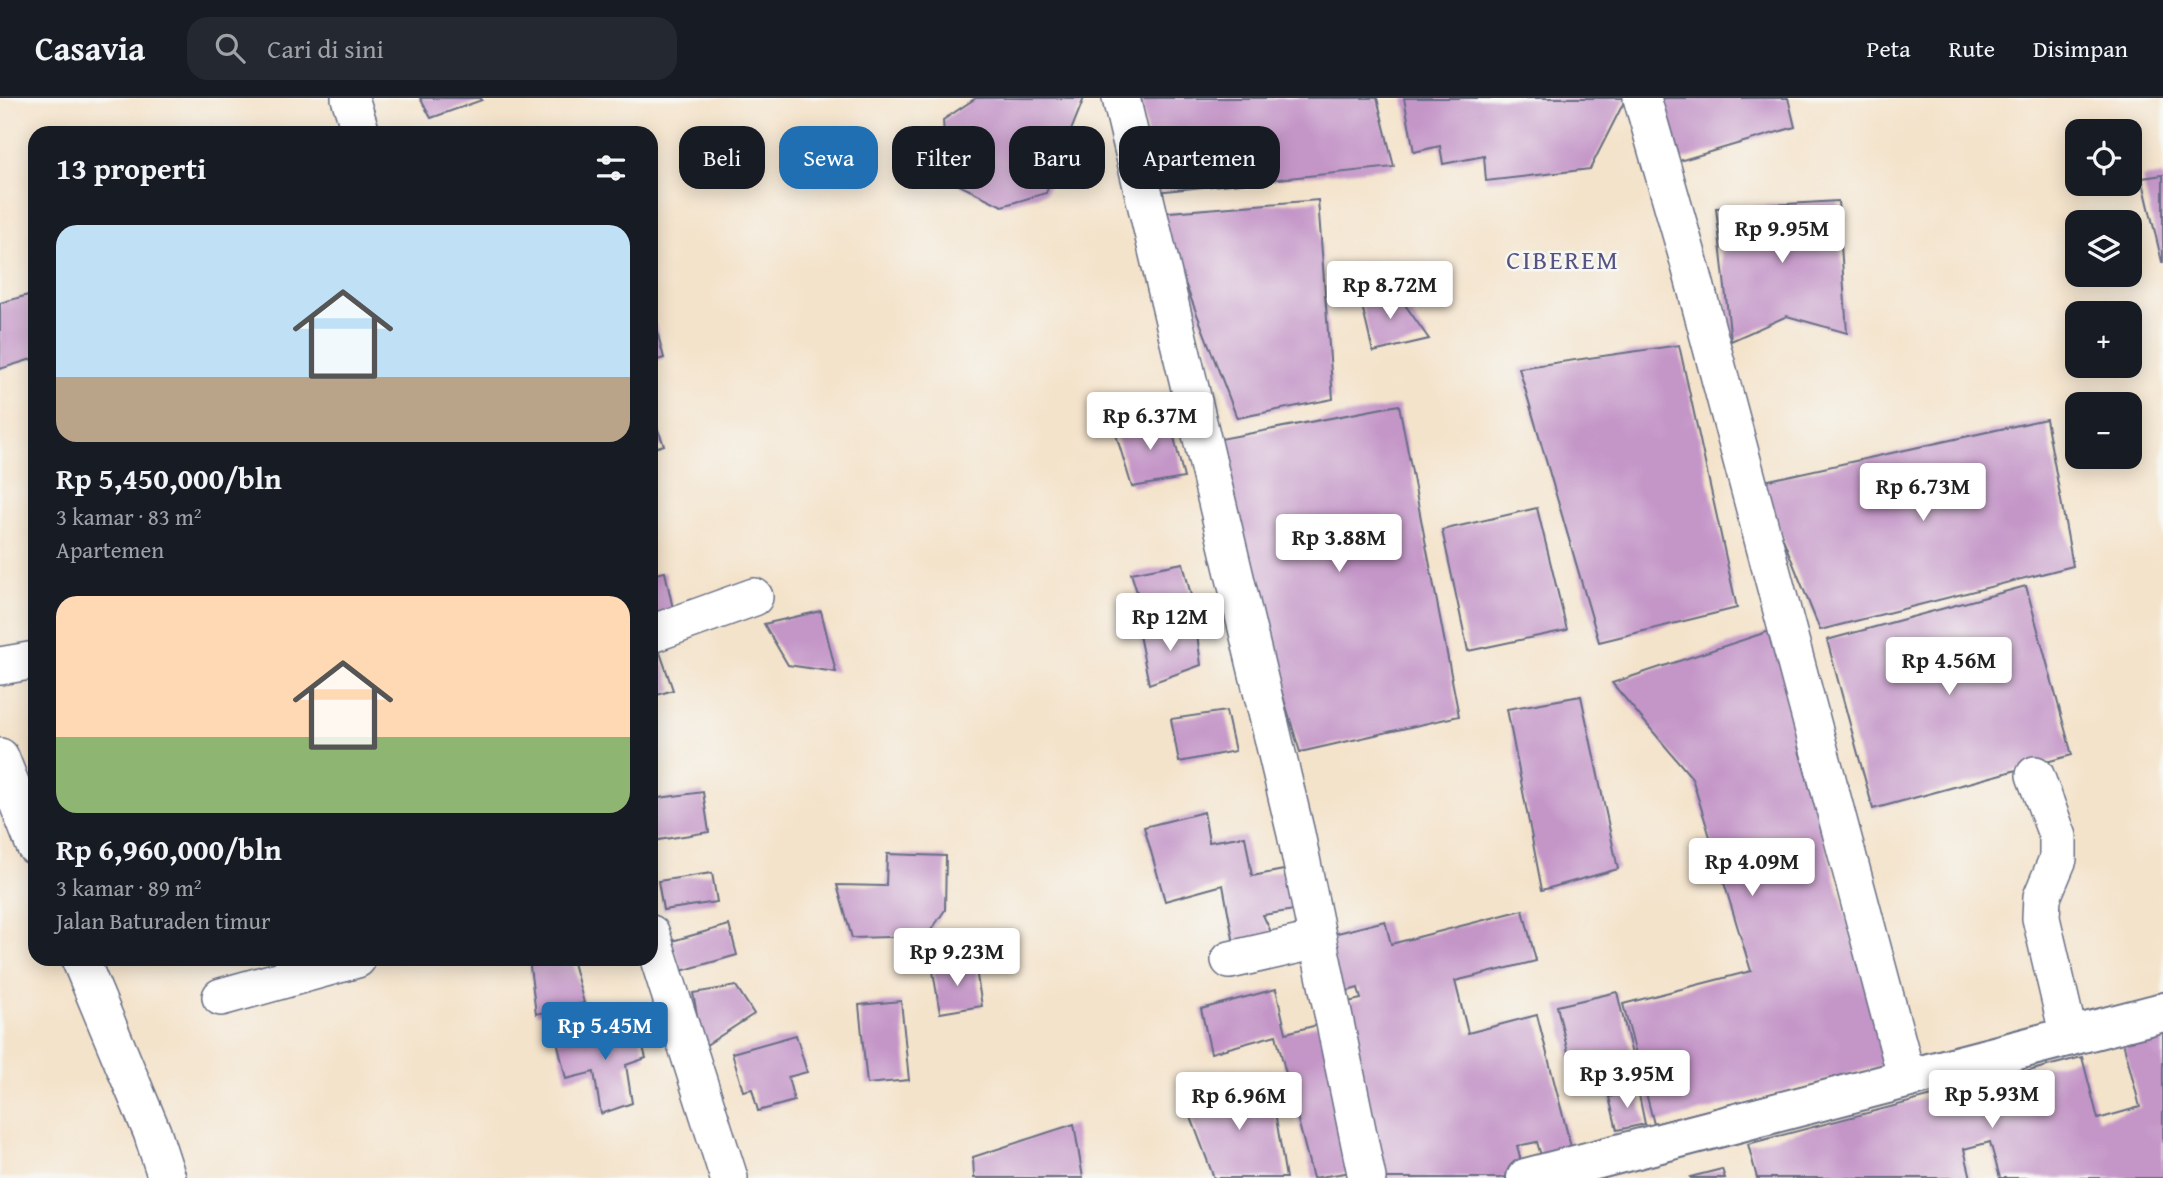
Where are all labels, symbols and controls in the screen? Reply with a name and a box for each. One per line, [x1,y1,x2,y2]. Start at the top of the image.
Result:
search box [187,17,677,80]
text: Casavia [35,24,145,72]
icon: search [211,29,249,67]
text: Cari di sini [267,29,384,68]
text: Peta [1867,31,1910,66]
text: Rute [1948,31,1995,66]
text: Disimpan [2033,31,2128,66]
map controls [2065,119,2142,469]
button: locate [2065,119,2142,196]
chip: Beli [679,126,765,189]
chip: Sewa [779,126,878,189]
chip: Filter [892,126,995,189]
chip: Baru [1009,126,1105,189]
chip: Apartemen [1119,126,1280,189]
text: 13 properti [56,146,206,190]
icon: filters [592,149,630,187]
pin: Rp 9.95M [1710,206,1854,265]
button: layers [2065,210,2142,287]
text: Rp 9.95M [1735,211,1829,244]
district label: CIBEREM [1506,240,1620,279]
pin: Rp 8.72M [1318,262,1462,321]
text: Rp 8.72M [1343,267,1437,300]
icon: home [280,271,406,397]
button: + [2065,301,2142,378]
pin: Rp 6.37M [1078,392,1222,452]
button: − [2065,392,2142,469]
text: Rp 6.37M [1103,398,1197,431]
text: Rp 5,450,000/bln [56,456,282,500]
pin: Rp 6.73M [1851,464,1995,523]
text: Rp 6.73M [1876,469,1970,502]
text: 3 kamar · 83 m² [56,500,202,533]
pin: Rp 3.88M [1267,514,1411,574]
text: Rp 3.88M [1292,520,1386,553]
text: Apartemen [56,533,164,566]
pin: Rp 12M [1113,594,1227,653]
text: Rp 12M [1132,599,1208,632]
pin: Rp 4.56M [1877,638,2021,697]
icon: home [280,642,406,768]
text: Rp 4.56M [1902,643,1996,676]
text: Rp 6,960,000/bln [56,827,282,871]
pin: Rp 4.09M [1680,838,1824,898]
text: Rp 4.09M [1705,844,1799,877]
text: 3 kamar · 89 m² [56,871,202,904]
text: Jalan Baturaden timur [56,904,270,937]
pin: Rp 9.23M [885,928,1029,988]
text: Rp 9.23M [910,934,1004,967]
pin: Rp 5.45M [533,1002,677,1062]
text: Rp 5.45M [558,1008,652,1041]
pin: Rp 3.95M [1555,1051,1699,1110]
text: Rp 3.95M [1580,1056,1674,1089]
pin: Rp 5.93M [1920,1070,2064,1130]
pin: Rp 6.96M [1167,1072,1311,1132]
text: Rp 5.93M [1945,1076,2039,1109]
text: Rp 6.96M [1192,1078,1286,1111]

